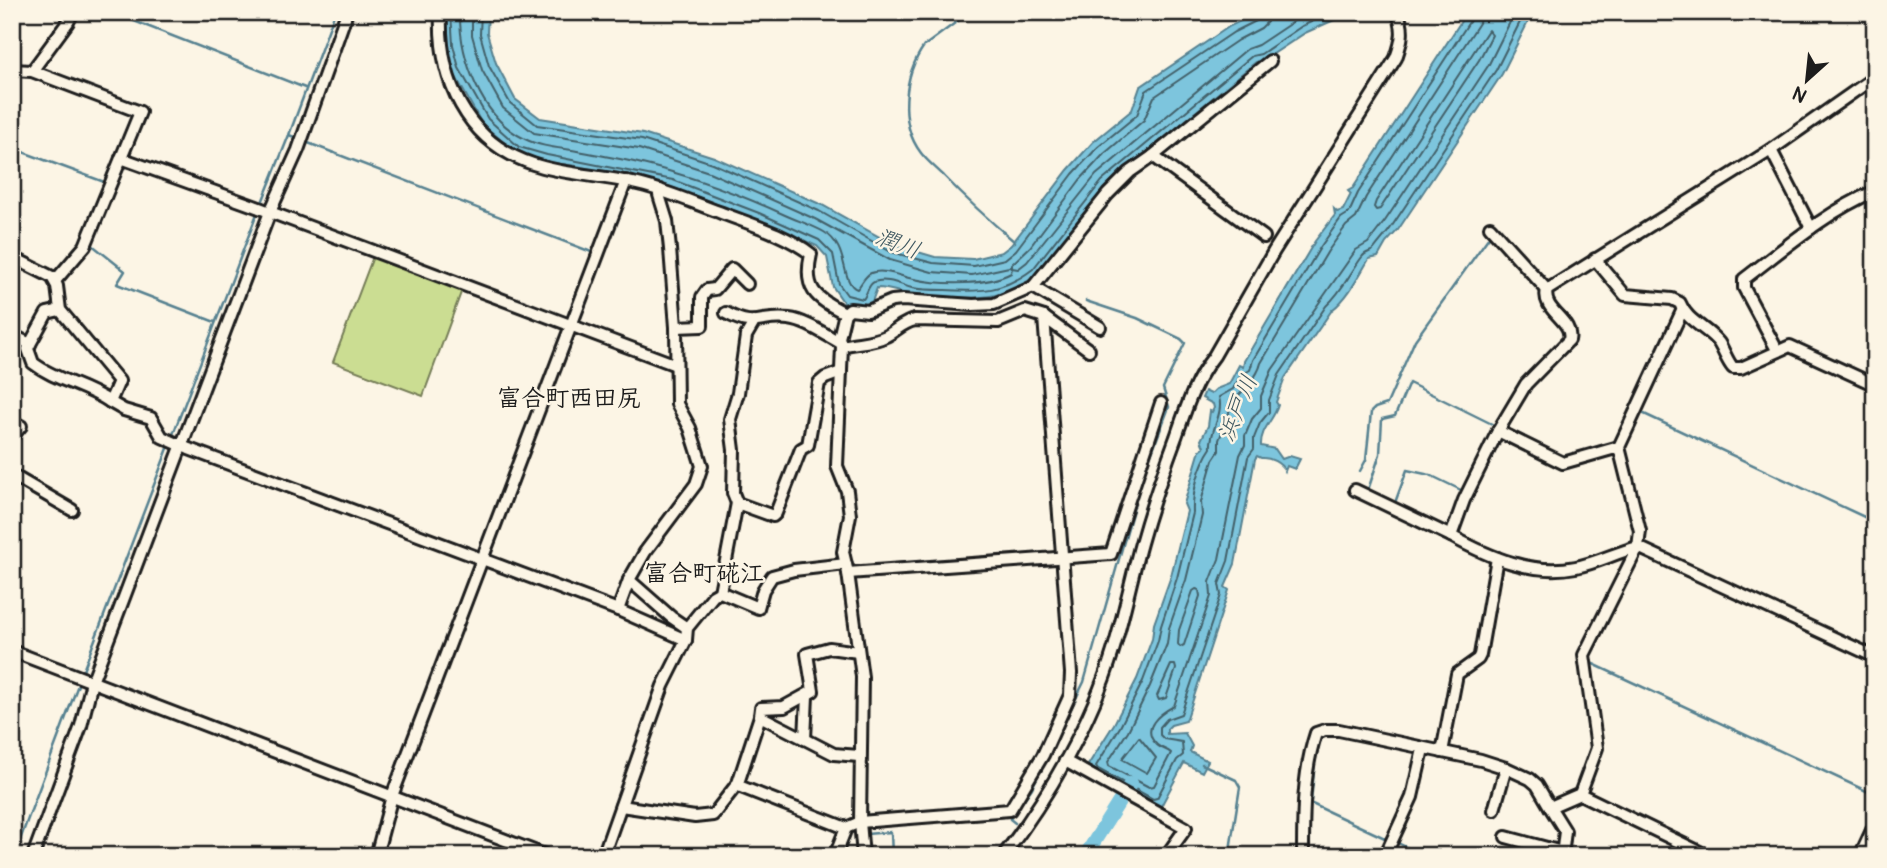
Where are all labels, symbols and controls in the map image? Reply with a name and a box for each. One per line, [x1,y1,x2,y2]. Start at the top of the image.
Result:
north arrow [1772,46,1842,116]
text: N [1788,81,1811,108]
water label: 潤川 [871,222,924,265]
water label: 浜戸川 [1211,371,1264,446]
district label: 富合町西田尻 [497,384,641,413]
district label: 富合町硴江 [644,559,764,588]

